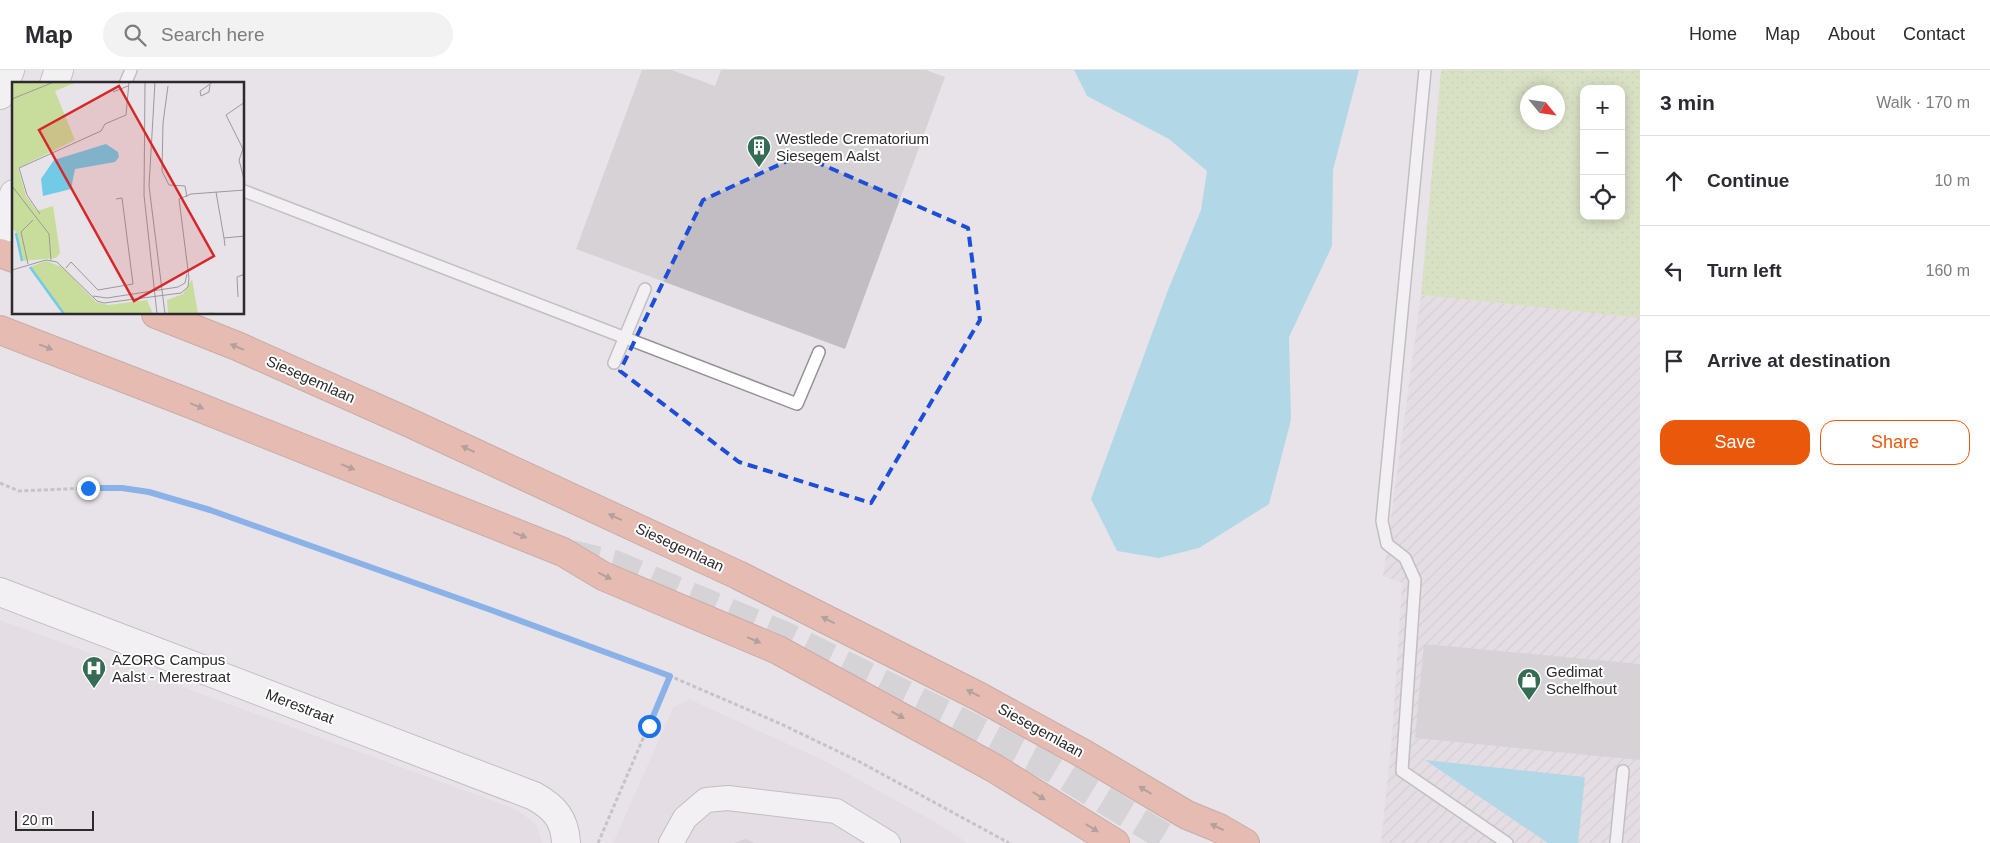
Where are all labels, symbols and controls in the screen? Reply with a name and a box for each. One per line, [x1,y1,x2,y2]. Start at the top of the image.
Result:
search box [103,12,453,57]
text: Map [25,21,73,48]
icon: search [121,21,149,49]
text: Search here [161,24,265,45]
text: Home [1689,24,1737,44]
text: Map [1765,24,1800,44]
text: About [1828,24,1875,44]
text: Contact [1903,24,1965,44]
inset map [12,82,245,315]
north arrow [1520,85,1565,130]
map controls [1580,85,1625,220]
button: + [1580,85,1625,130]
text: 3 min [1660,91,1715,114]
text: Walk · 170 m [1876,94,1970,111]
place label: Westlede Crematorium Siesegem Aalst [776,130,929,164]
button: − [1580,130,1625,175]
building icon: Westlede Crematorium Siesegem Aalst [746,134,772,168]
icon: ahead [1660,167,1688,195]
text: Continue [1707,170,1789,191]
text: 10 m [1934,172,1970,189]
button: locate [1580,175,1625,220]
icon: left [1660,257,1688,285]
text: Turn left [1707,260,1782,281]
text: 160 m [1926,262,1970,279]
one-way arrow [230,342,244,350]
one-way arrow [38,344,53,351]
icon: arrive [1660,347,1688,375]
text: Arrive at destination [1707,350,1891,371]
street label: Siesegemlaan [264,352,358,406]
one-way arrow [190,402,205,410]
button: Save [1660,420,1810,465]
button: Share [1820,420,1970,465]
one-way arrow [460,445,475,453]
one-way arrow [341,463,356,471]
route end [77,477,100,500]
one-way arrow [608,512,622,520]
street label: Siesegemlaan [633,519,727,575]
one-way arrow [513,532,527,540]
one-way arrow [598,573,612,581]
one-way arrow [820,616,835,624]
one-way arrow [747,636,762,644]
place label: AZORG Campus Aalst - Merestraat [112,651,231,685]
hospital icon: AZORG Campus Aalst - Merestraat [81,655,107,689]
place label: Gedimat Schelfhout [1546,663,1618,697]
shop icon: Gedimat Schelfhout [1516,667,1542,701]
street label: Merestraat [263,685,337,727]
one-way arrow [966,689,980,697]
street label: Siesegemlaan [995,700,1087,760]
one-way arrow [891,711,905,720]
route start [638,715,661,738]
one-way arrow [1138,785,1151,794]
one-way arrow [1033,791,1046,801]
scale bar [15,808,94,831]
text: 20 m [22,812,53,828]
one-way arrow [1210,823,1224,831]
one-way arrow [1085,824,1098,833]

